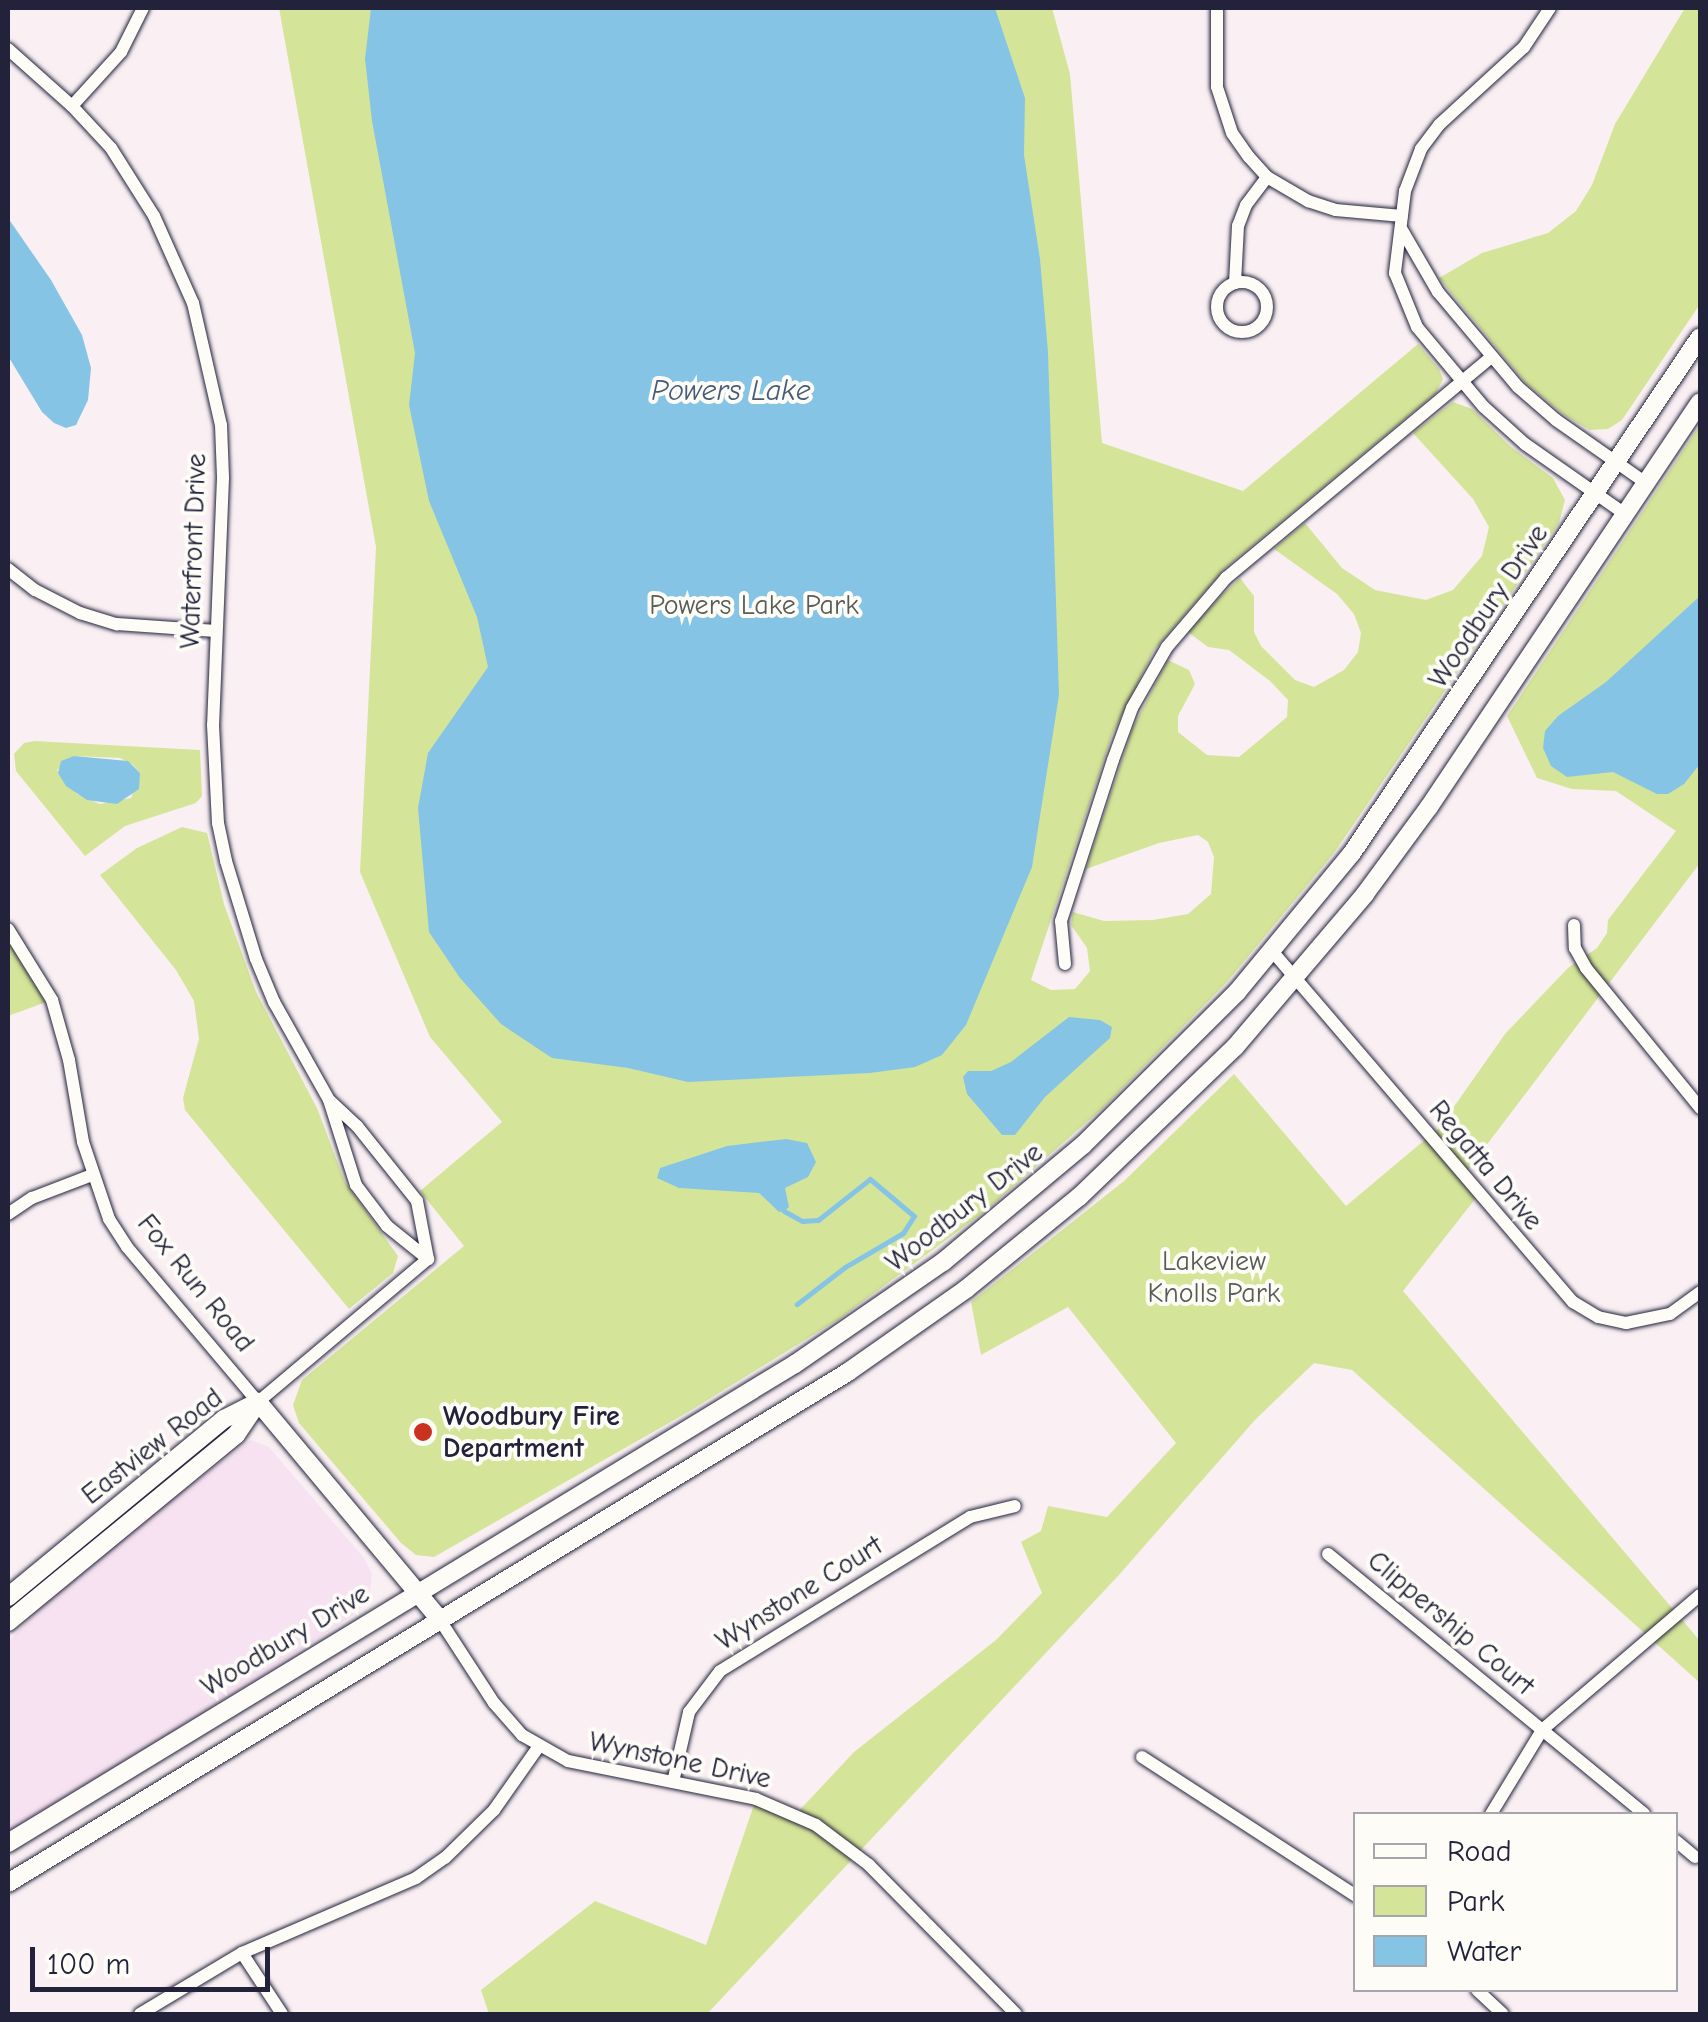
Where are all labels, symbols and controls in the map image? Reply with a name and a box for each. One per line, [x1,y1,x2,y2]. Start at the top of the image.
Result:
water label: Powers Lake [651,373,811,409]
street label: Waterfront Drive [173,453,213,649]
street label: Woodbury Drive [1421,518,1555,694]
park label: Powers Lake Park [649,588,859,622]
street label: Regatta Drive [1422,1093,1550,1237]
street label: Woodbury Drive [879,1135,1049,1279]
street label: Fox Run Road [130,1207,262,1359]
park label: Lakeview Knolls Park [1148,1244,1280,1310]
street label: Eastview Road [75,1381,229,1511]
place label: Woodbury Fire Department [443,1399,620,1465]
marker: Woodbury Fire Department [412,1421,434,1443]
street label: Wynstone Court [709,1528,889,1658]
street label: Clippership Court [1361,1544,1541,1702]
street label: Woodbury Drive [195,1577,375,1703]
street label: Wynstone Drive [586,1724,774,1796]
legend [1353,1812,1678,1992]
text: Road [1447,1834,1512,1869]
text: Park [1447,1884,1504,1919]
scale bar [35,1927,275,1989]
text: Water [1447,1934,1521,1969]
text: 100 m [47,1947,130,1982]

